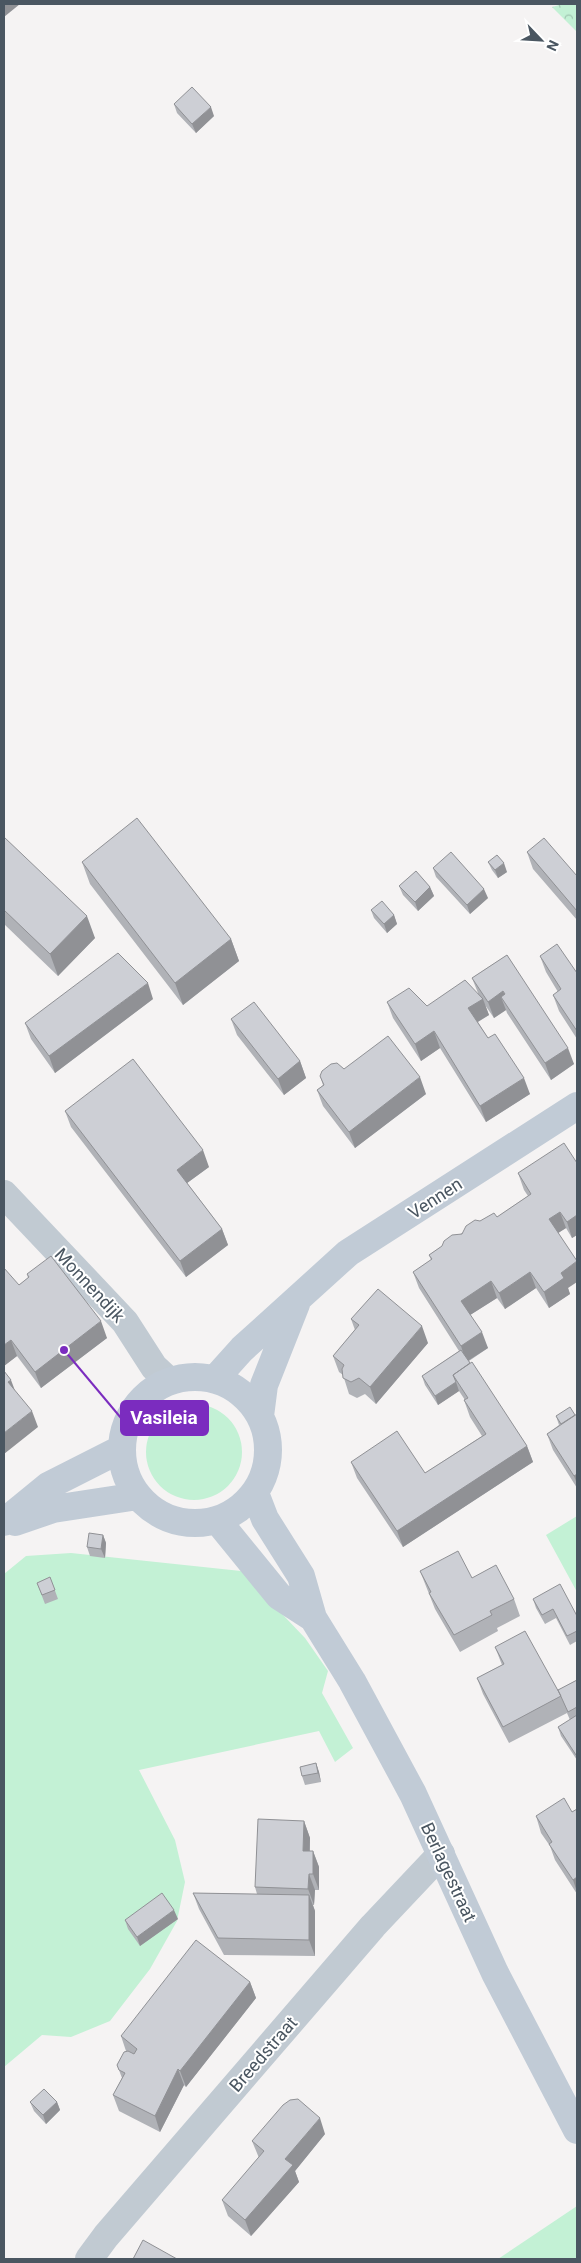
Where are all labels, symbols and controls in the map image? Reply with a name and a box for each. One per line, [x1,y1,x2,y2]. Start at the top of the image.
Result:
north arrow [516,15,566,65]
text: N [543,38,562,53]
street label: Vennen [404,1173,466,1223]
street label: Monnendijk [51,1244,130,1327]
callout: Vasileia [121,1401,208,1435]
text: Vasileia [130,1406,198,1429]
street label: Berlagestraat [417,1819,481,1925]
street label: Breedstraat [225,2012,301,2096]

